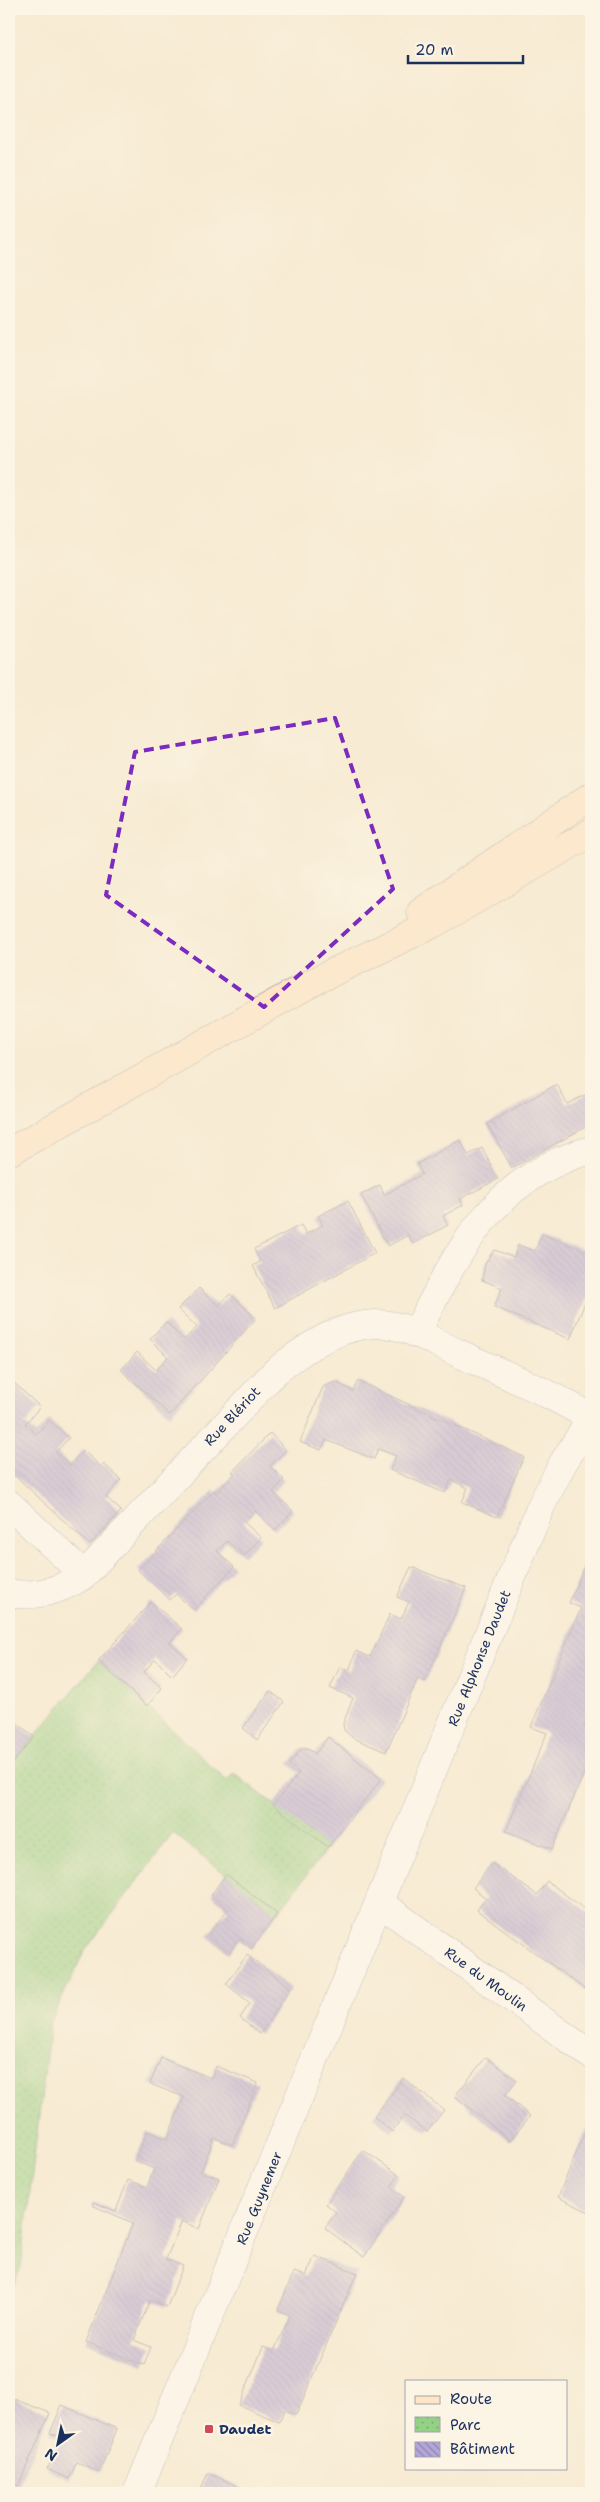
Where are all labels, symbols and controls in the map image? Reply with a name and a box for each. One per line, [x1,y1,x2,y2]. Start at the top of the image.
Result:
scale bar [408,32,522,64]
text: 20 m [415,40,454,60]
street label: Rue Blériot [200,1383,264,1449]
street label: Rue Alphonse Daudet [443,1587,515,1729]
street label: Rue du Moulin [441,1943,531,2015]
street label: Rue Guynemer [232,2148,286,2247]
legend [405,2380,568,2470]
text: Route [450,2389,492,2409]
text: Parc [450,2415,481,2435]
north arrow [32,2420,82,2470]
place label: Daudet [219,2420,271,2438]
marker: Daudet [203,2423,215,2435]
text: Bâtiment [450,2439,515,2459]
text: N [41,2444,60,2465]

